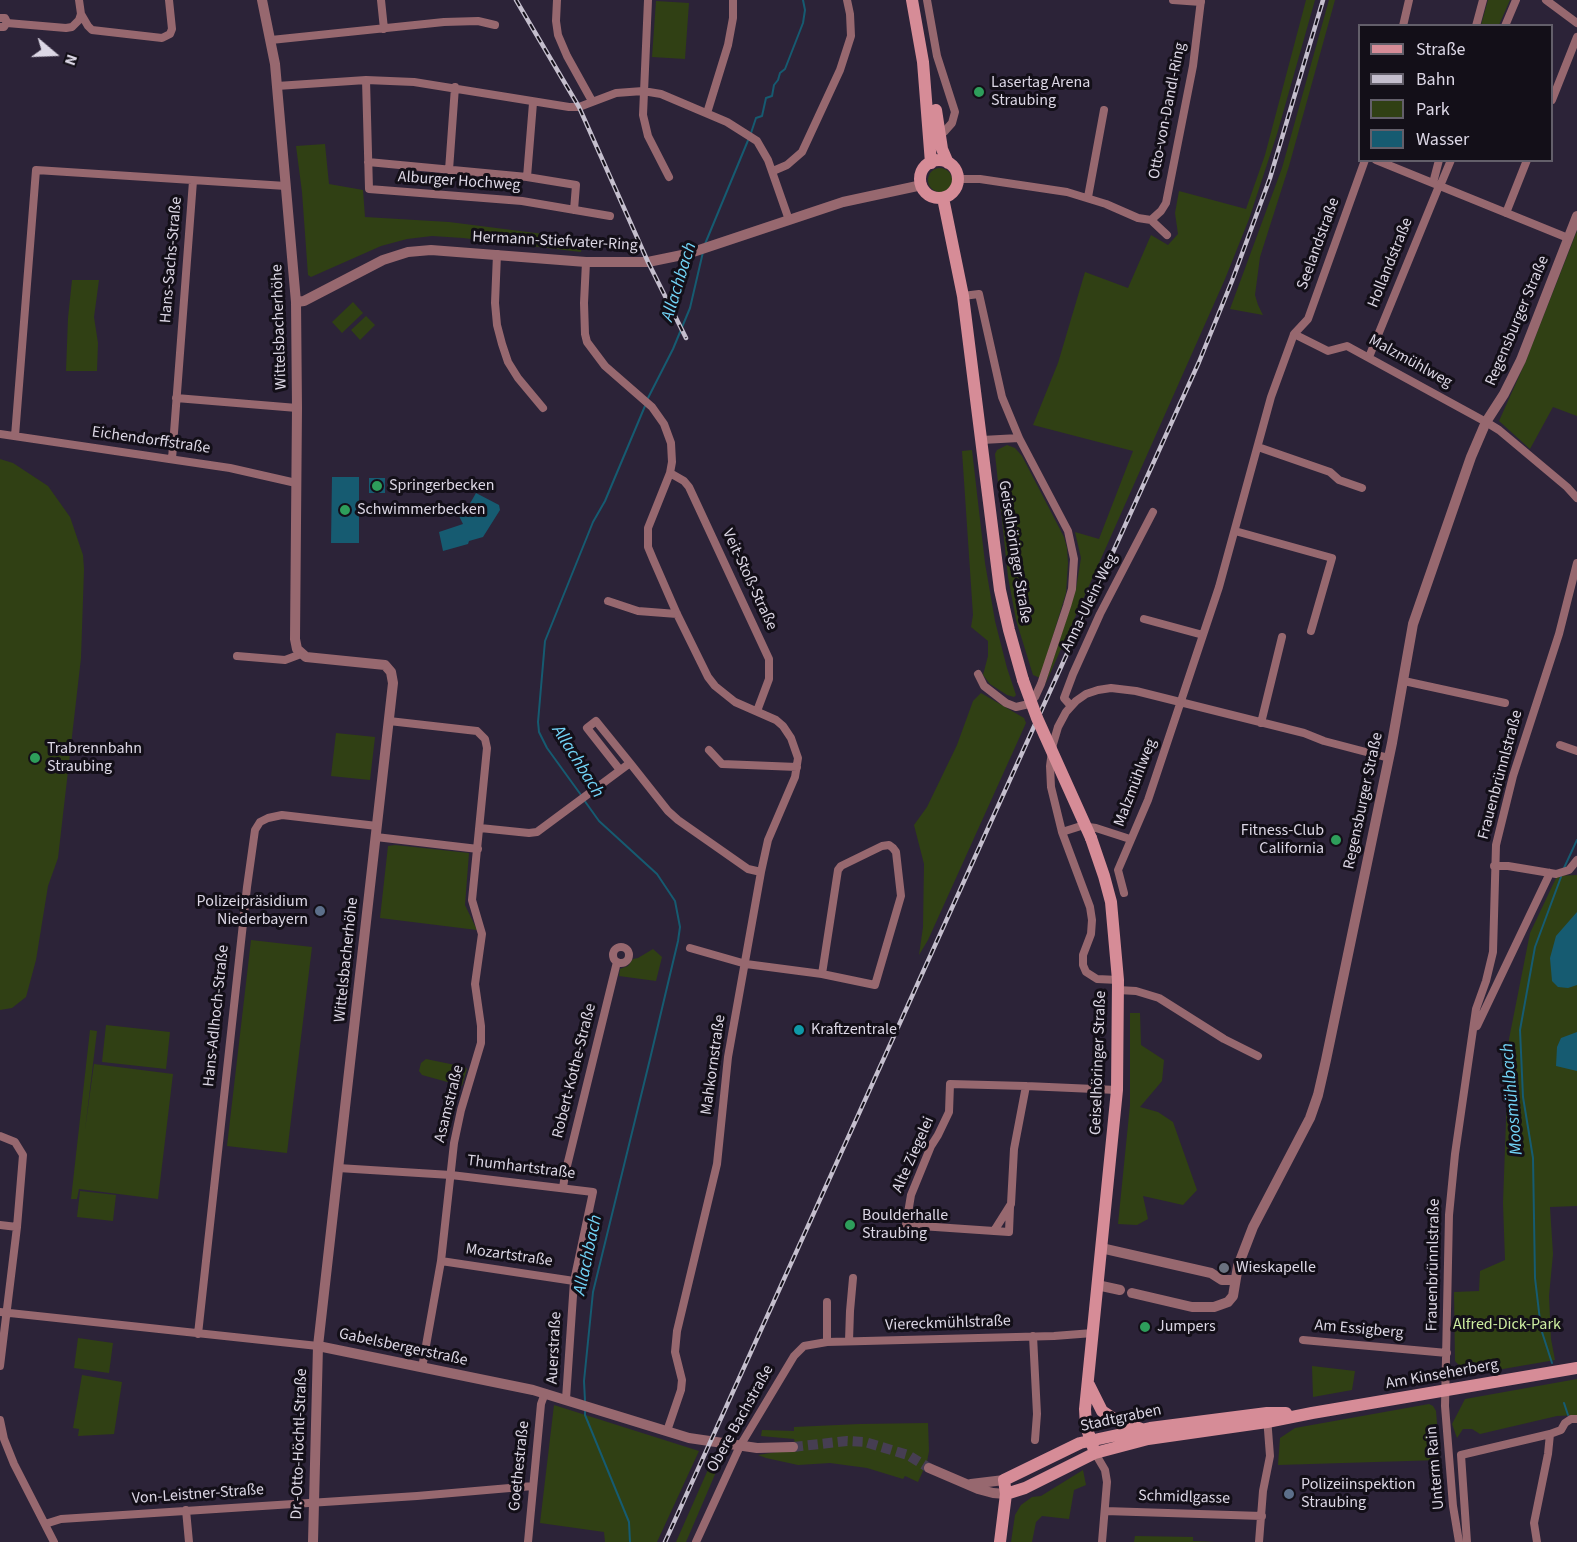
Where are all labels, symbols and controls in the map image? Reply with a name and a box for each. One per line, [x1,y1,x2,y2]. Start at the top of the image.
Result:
north arrow [24,24,84,84]
legend [1358,24,1553,162]
text: Straße [1416,37,1465,62]
street label: Otto-von-Dandl-Ring [1145,41,1191,181]
text: N [59,51,83,68]
text: Bahn [1416,67,1455,92]
place label: Lasertag Arena Straubing [991,73,1090,111]
marker: Lasertag Arena Straubing [972,85,986,99]
text: Park [1416,97,1450,122]
text: Wasser [1416,127,1469,152]
street label: Alburger Hochweg [397,168,521,196]
street label: Seelandstraße [1293,195,1345,293]
street label: Hans-Sachs-Straße [157,196,187,324]
street label: Hollandstraße [1364,215,1418,311]
street label: Hermann-Stiefvater-Ring [472,228,638,256]
water label: Allachbach [658,240,702,324]
street label: Regensburger Straße [1482,253,1554,389]
street label: Wittelsbacherhöhe [268,264,292,390]
street label: Malzmühlweg [1365,331,1455,393]
street label: Eichendorffstraße [90,423,212,459]
place label: Springerbecken [389,476,494,496]
marker: Springerbecken [370,479,384,493]
street label: Geiselhöringer Straße [993,479,1035,625]
place label: Schwimmerbecken [357,500,485,520]
marker: Schwimmerbecken [338,503,352,517]
street label: Veit-Stoß-Straße [717,526,781,634]
street label: Anna-Ulein-Weg [1058,550,1122,656]
street label: Frauenbrünnlstraße [1475,708,1527,842]
water label: Allachbach [546,722,608,802]
street label: Regensburger Straße [1340,731,1388,871]
street label: Malzmühlweg [1110,736,1162,830]
place label: Trabrennbahn Straubing [47,739,142,777]
marker: Trabrennbahn Straubing [28,751,42,765]
place label: Fitness-Club California [1241,821,1324,859]
marker: Fitness-Club California [1329,833,1343,847]
place label: Polizeipräsidium Niederbayern [197,892,308,930]
street label: Wittelsbacherhöhe [331,896,363,1024]
marker: Polizeipräsidium Niederbayern [313,904,327,918]
street label: Hans-Adlhoch-Straße [200,944,234,1088]
street label: Geiselhöringer Straße [1087,990,1111,1136]
street label: Robert-Kothe-Straße [549,1002,601,1140]
street label: Mahkornstraße [697,1014,731,1116]
place label: Kraftzentrale [811,1020,897,1040]
marker: Kraftzentrale [792,1023,806,1037]
water label: Moosmühlbach [1497,1042,1529,1156]
street label: Asamstraße [431,1063,469,1145]
street label: Alte Ziegelei [889,1114,939,1196]
street label: Thumhartstraße [466,1152,576,1184]
street label: Frauenbrünnlstraße [1423,1198,1445,1332]
place label: Boulderhalle Straubing [862,1206,948,1244]
water label: Allachbach [570,1213,608,1297]
marker: Boulderhalle Straubing [843,1218,857,1232]
street label: Mozartstraße [464,1240,554,1272]
place label: Wieskapelle [1236,1258,1316,1278]
marker: Wieskapelle [1217,1261,1231,1275]
street label: Auerstraße [544,1311,566,1385]
street label: Viereckmühlstraße [885,1312,1011,1336]
park label: Alfred-Dick-Park [1453,1315,1561,1335]
place label: Jumpers [1157,1317,1216,1337]
street label: Am Essigberg [1314,1317,1404,1343]
marker: Jumpers [1138,1320,1152,1334]
street label: Gabelsbergerstraße [337,1325,469,1371]
street label: Am Kinseherberg [1384,1356,1500,1394]
street label: Obere Bachstraße [704,1362,778,1476]
street label: Dr.-Otto-Höchtl-Straße [288,1368,312,1520]
street label: Stadtgraben [1079,1401,1163,1437]
street label: Goethestraße [506,1420,534,1512]
street label: Unterm Rain [1423,1425,1449,1511]
place label: Polizeiinspektion Straubing [1301,1475,1415,1513]
street label: Von-Leistner-Straße [131,1481,265,1509]
street label: Schmidlgasse [1138,1487,1230,1509]
marker: Polizeiinspektion Straubing [1282,1487,1296,1501]

